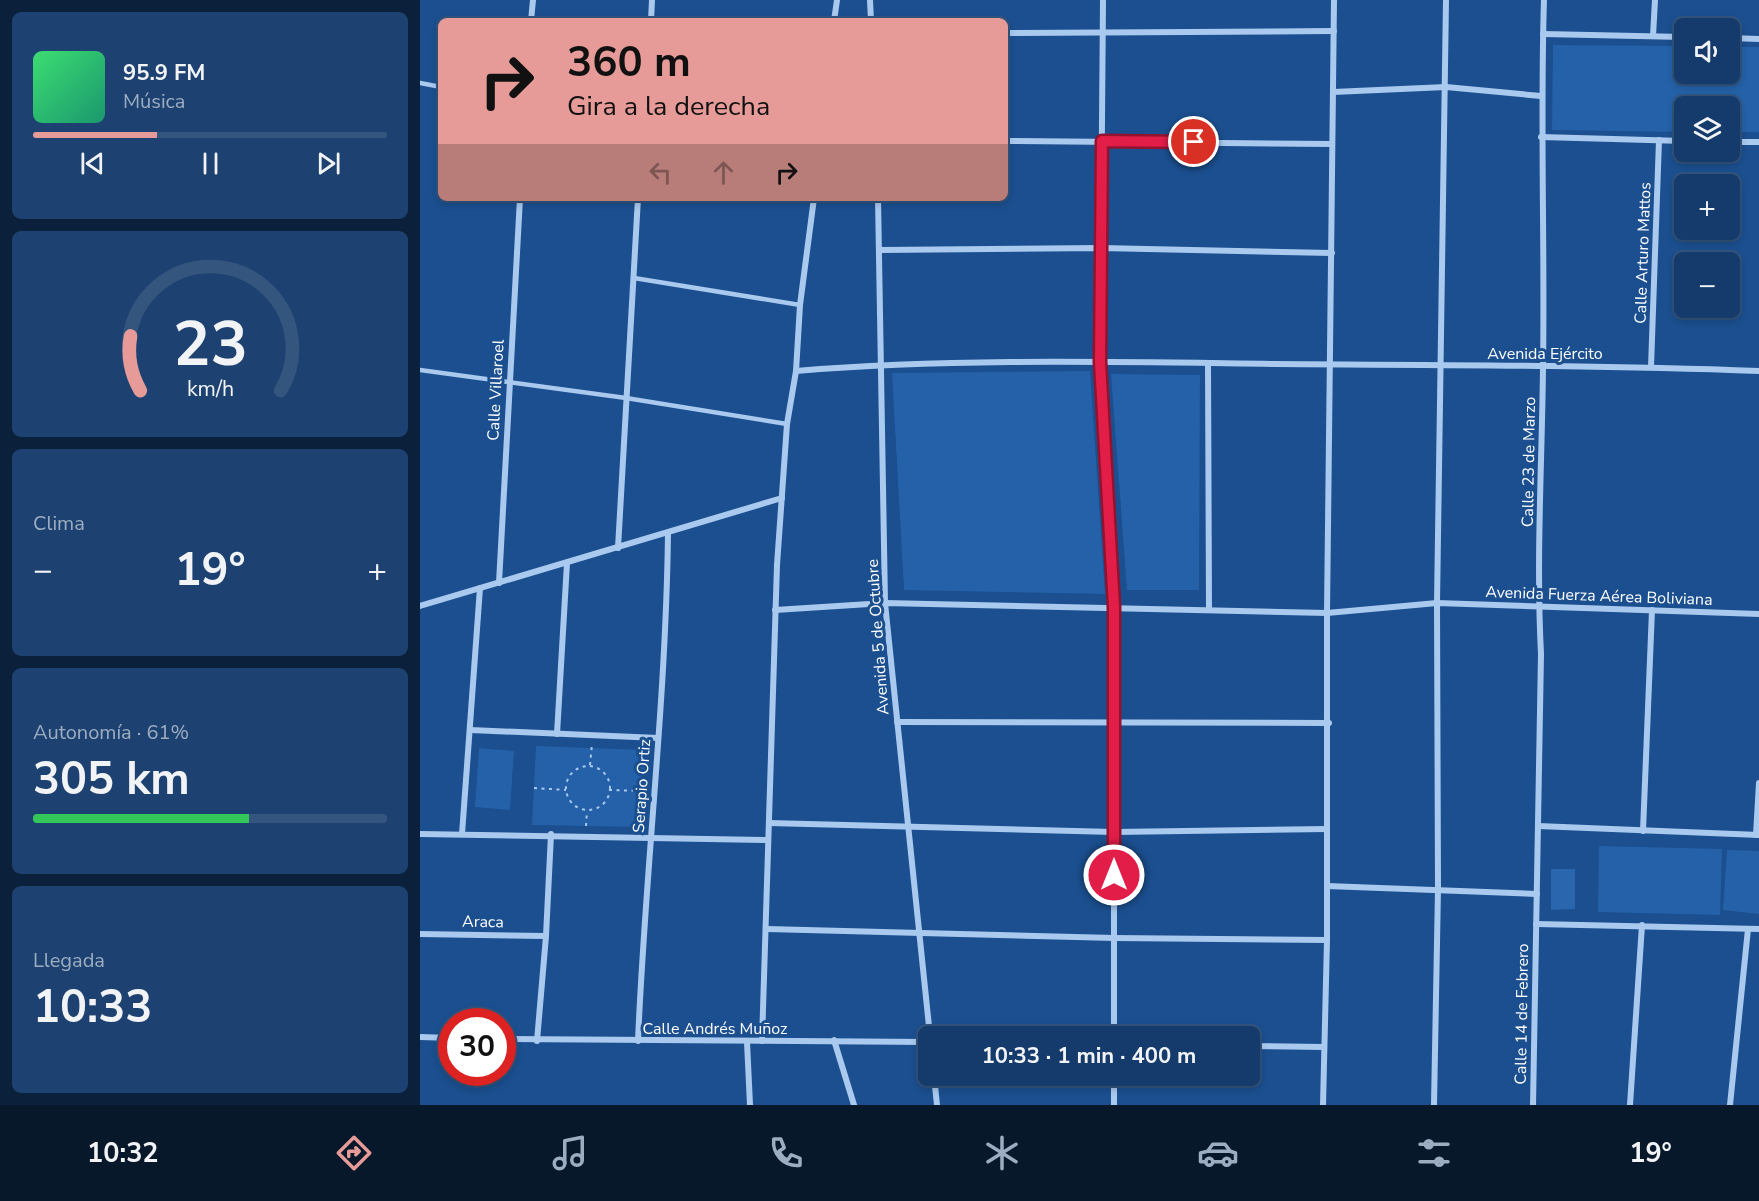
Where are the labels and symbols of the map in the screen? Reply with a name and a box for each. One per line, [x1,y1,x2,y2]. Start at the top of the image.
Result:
pin [1168,116,1219,167]
street label: Calle Arturo Mattos [1630,182,1656,324]
street label: Calle Villaroel [482,339,510,441]
street label: Avenida Ejército [1487,343,1603,365]
street label: Calle 23 de Marzo [1517,397,1541,527]
street label: Avenida 5 de Octubre [862,558,894,716]
street label: Avenida Fuerza Aérea Boliviana [1485,581,1713,611]
street label: Serapio Ortiz [628,739,656,834]
position arrow [1082,843,1146,907]
street label: Araca [462,911,504,933]
street label: Calle 14 de Febrero [1510,943,1534,1085]
speed limit sign: 30 [438,1008,516,1086]
street label: Calle Andrés Muñoz [643,1018,787,1040]

